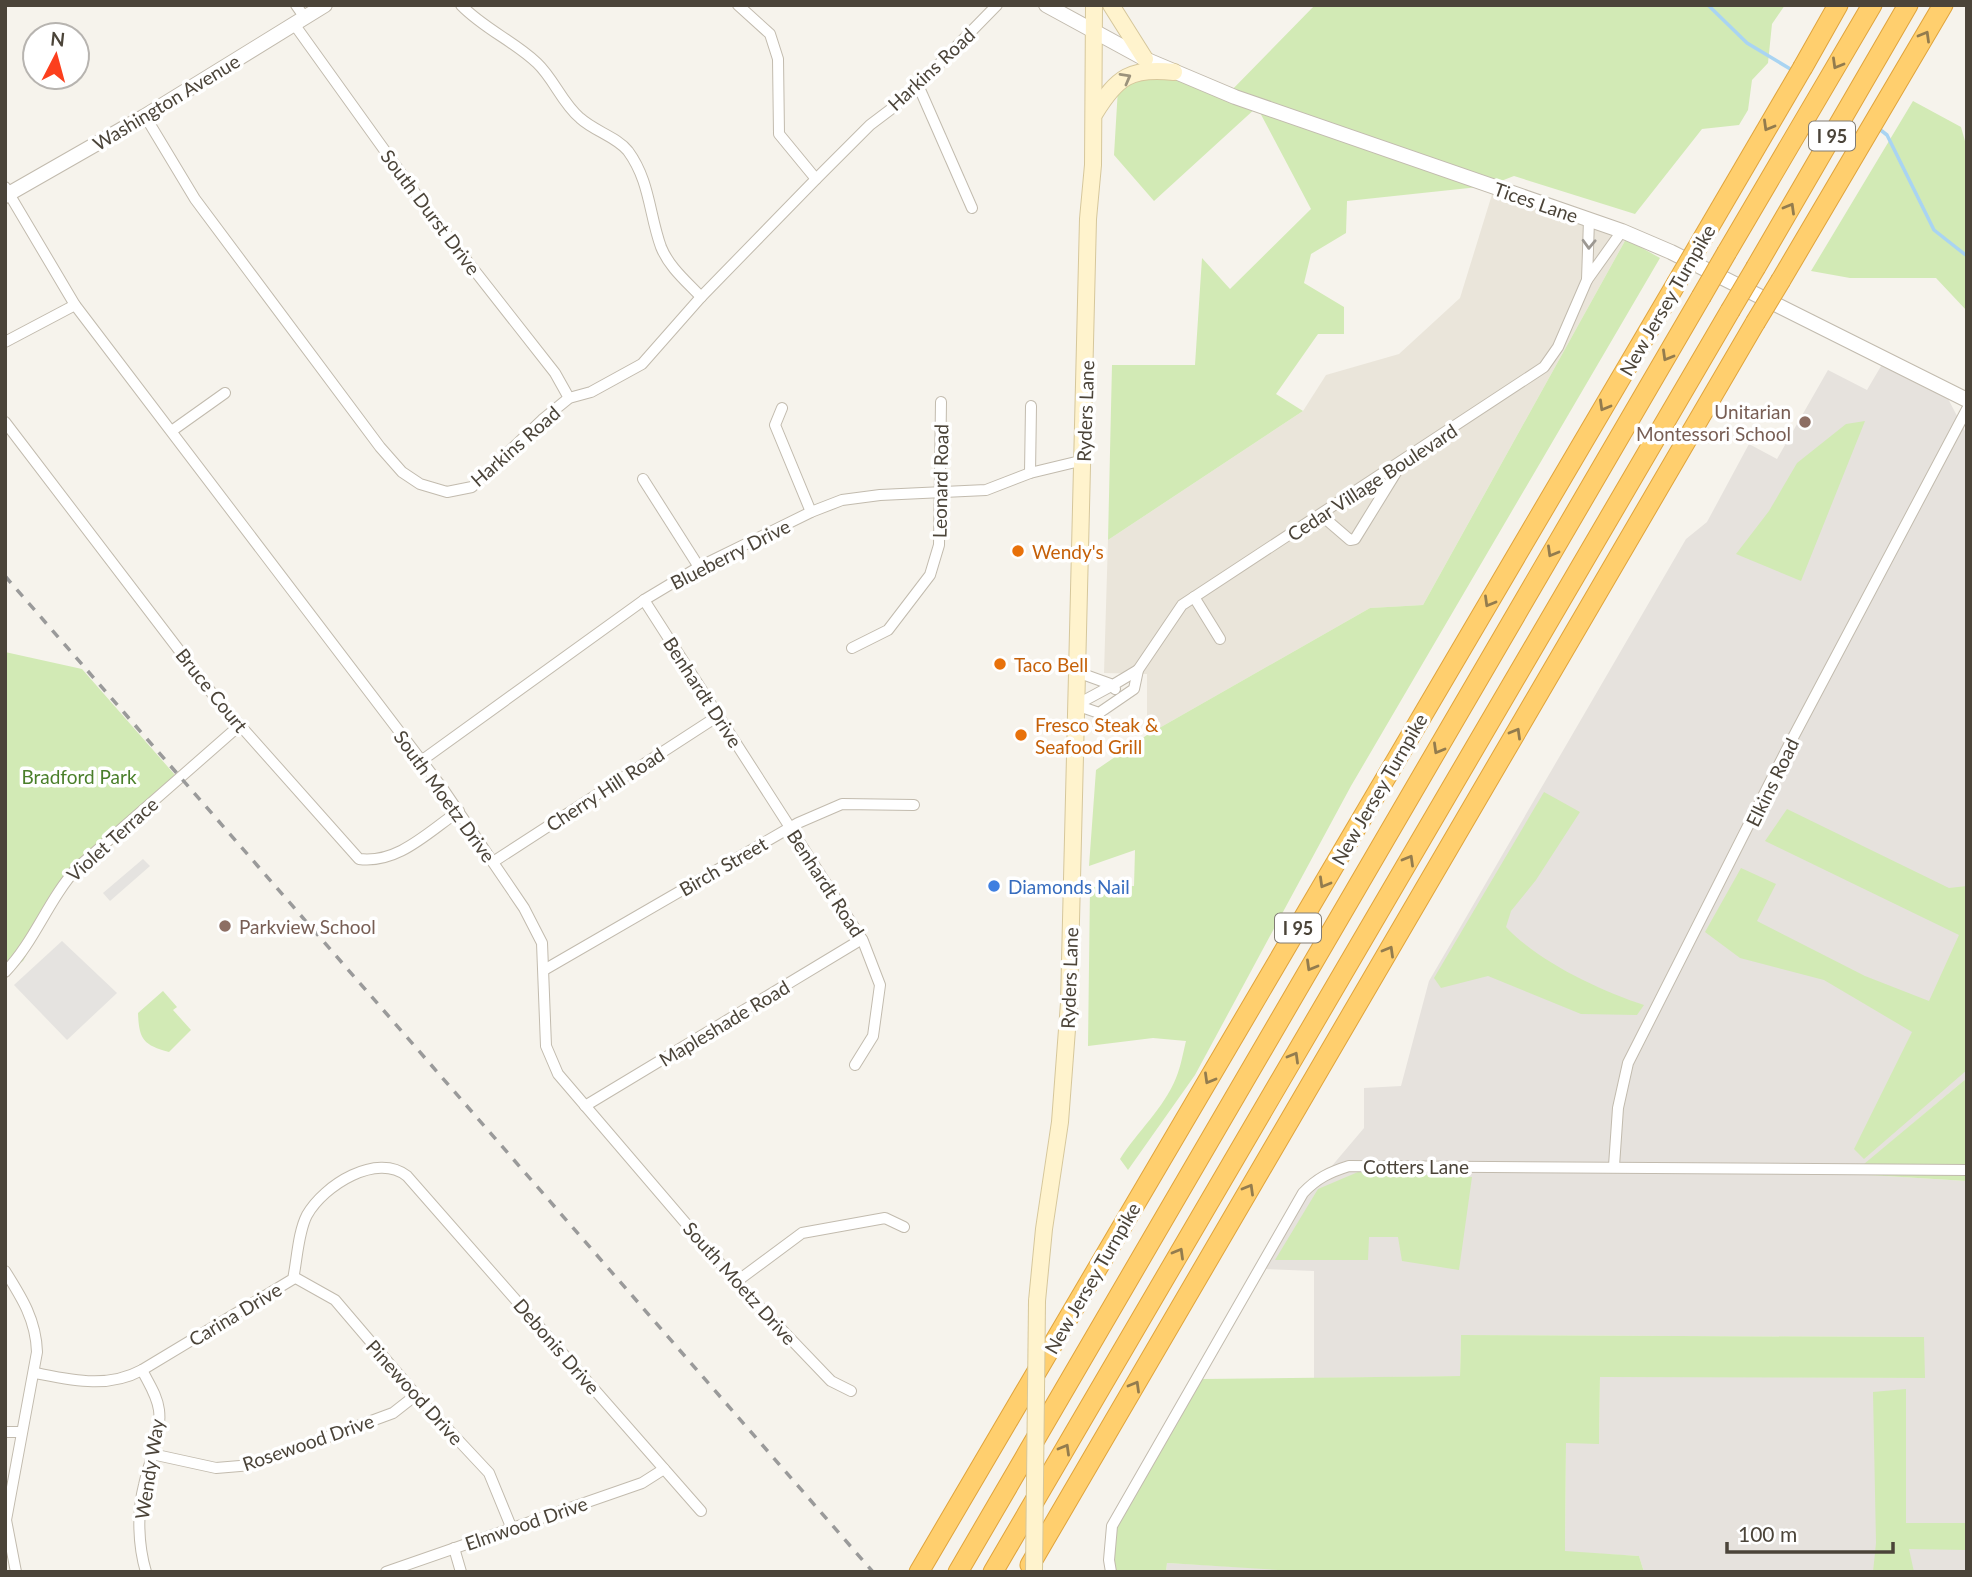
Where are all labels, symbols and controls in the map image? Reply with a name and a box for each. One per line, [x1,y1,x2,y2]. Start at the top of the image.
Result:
north arrow [21,21,91,91]
street label: Harkins Road [883,23,979,115]
text: N [49,26,66,51]
one-way arrow [1917,30,1930,43]
street label: Washington Avenue [88,49,244,155]
one-way arrow [1832,57,1845,70]
one-way arrow [1119,73,1132,86]
one-way arrow [1763,118,1776,131]
road number: I 95 [1809,121,1855,150]
street label: South Durst Drive [376,145,486,279]
street label: Tices Lane [1491,177,1581,227]
one-way arrow [1782,203,1795,215]
street label: New Jersey Turnpike [1614,220,1720,380]
one-way arrow [1581,239,1597,250]
one-way arrow [1662,348,1675,361]
street label: Ryders Lane [1072,360,1098,462]
one-way arrow [1599,399,1612,412]
place label: Unitarian Montessori School [1636,400,1791,445]
street label: Harkins Road [466,401,564,491]
marker: Unitarian Montessori School [1797,414,1813,430]
street label: Cedar Village Boulevard [1283,418,1461,546]
street label: Leonard Road [928,424,952,538]
street label: Blueberry Drive [666,514,794,594]
place label: Wendy's [1032,540,1104,563]
marker: Wendy's [1010,543,1026,559]
one-way arrow [1547,545,1560,558]
one-way arrow [1484,595,1497,608]
street label: Benhardt Drive [659,632,747,752]
street label: Bruce Court [171,644,253,737]
place label: Taco Bell [1014,653,1088,676]
marker: Taco Bell [992,656,1008,672]
street label: New Jersey Turnpike [1326,709,1432,869]
place label: Fresco Steak & Seafood Grill [1035,713,1159,758]
street label: South Moetz Drive [389,726,501,866]
marker: Fresco Steak & Seafood Grill [1013,727,1029,743]
one-way arrow [1508,728,1521,740]
street label: Elkins Road [1741,734,1803,830]
one-way arrow [1433,741,1446,754]
street label: Cherry Hill Road [542,742,668,836]
park label: Bradford Park [21,765,137,788]
street label: Violet Terrace [62,792,162,886]
street label: Benhardt Road [783,825,869,941]
street label: Birch Street [675,832,771,900]
one-way arrow [1401,855,1414,868]
place label: Diamonds Nail [1008,875,1130,898]
one-way arrow [1319,876,1332,889]
marker: Diamonds Nail [986,878,1002,894]
road number: I 95 [1275,914,1321,943]
place label: Parkview School [239,915,376,938]
marker: Parkview School [217,918,233,934]
street label: Ryders Lane [1056,927,1082,1029]
one-way arrow [1381,945,1394,958]
one-way arrow [1306,959,1319,972]
street label: Mapleshade Road [655,975,793,1071]
one-way arrow [1286,1051,1299,1064]
one-way arrow [1204,1072,1217,1085]
street label: Cotters Lane [1363,1155,1469,1178]
one-way arrow [1241,1184,1254,1197]
street label: New Jersey Turnpike [1039,1198,1145,1358]
street label: South Moetz Drive [679,1217,801,1349]
one-way arrow [1171,1248,1184,1261]
street label: Carina Drive [185,1277,285,1351]
street label: Debonis Drive [509,1293,605,1399]
street label: Pinewood Drive [362,1335,468,1449]
one-way arrow [1127,1380,1140,1393]
street label: Rosewood Drive [239,1409,377,1475]
street label: Wendy Way [130,1417,168,1521]
one-way arrow [1056,1444,1069,1457]
street label: Elmwood Drive [462,1491,590,1555]
scale bar [1727,1510,1893,1554]
text: 100 m [1738,1521,1797,1546]

